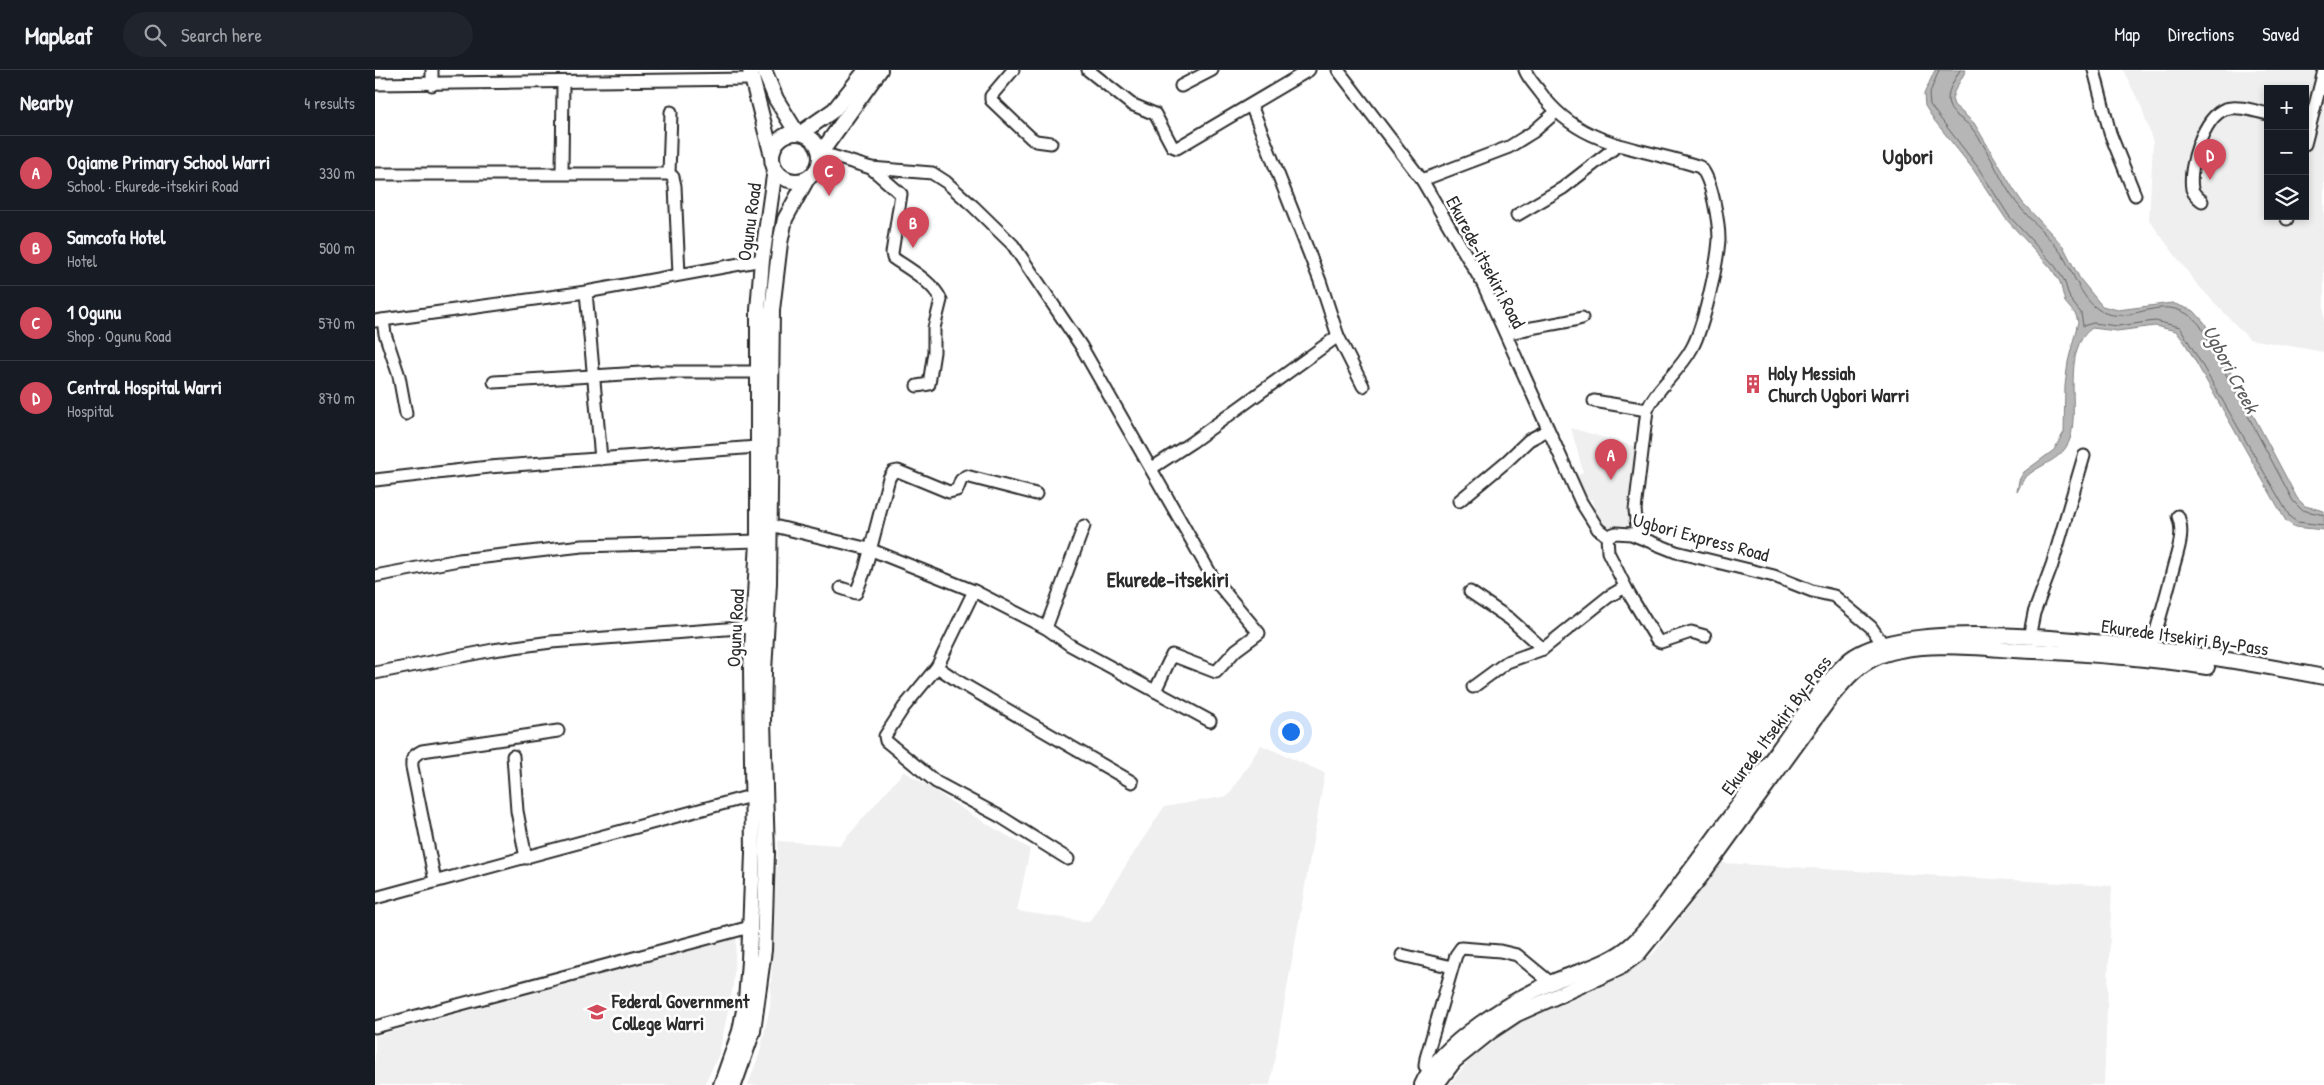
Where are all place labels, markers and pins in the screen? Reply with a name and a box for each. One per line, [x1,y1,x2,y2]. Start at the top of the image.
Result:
pin: D [2194,139,2226,180]
pin: C [813,155,845,196]
pin: B [897,207,929,248]
place label: Holy Messiah Church Ugbori Warri [1768,360,1909,409]
building icon: Holy Messiah Church Ugbori Warri [1742,373,1764,395]
pin: A [1595,439,1627,480]
place label: Federal Government College Warri [611,988,751,1037]
school or university icon: Federal Government College Warri [586,1001,608,1023]

